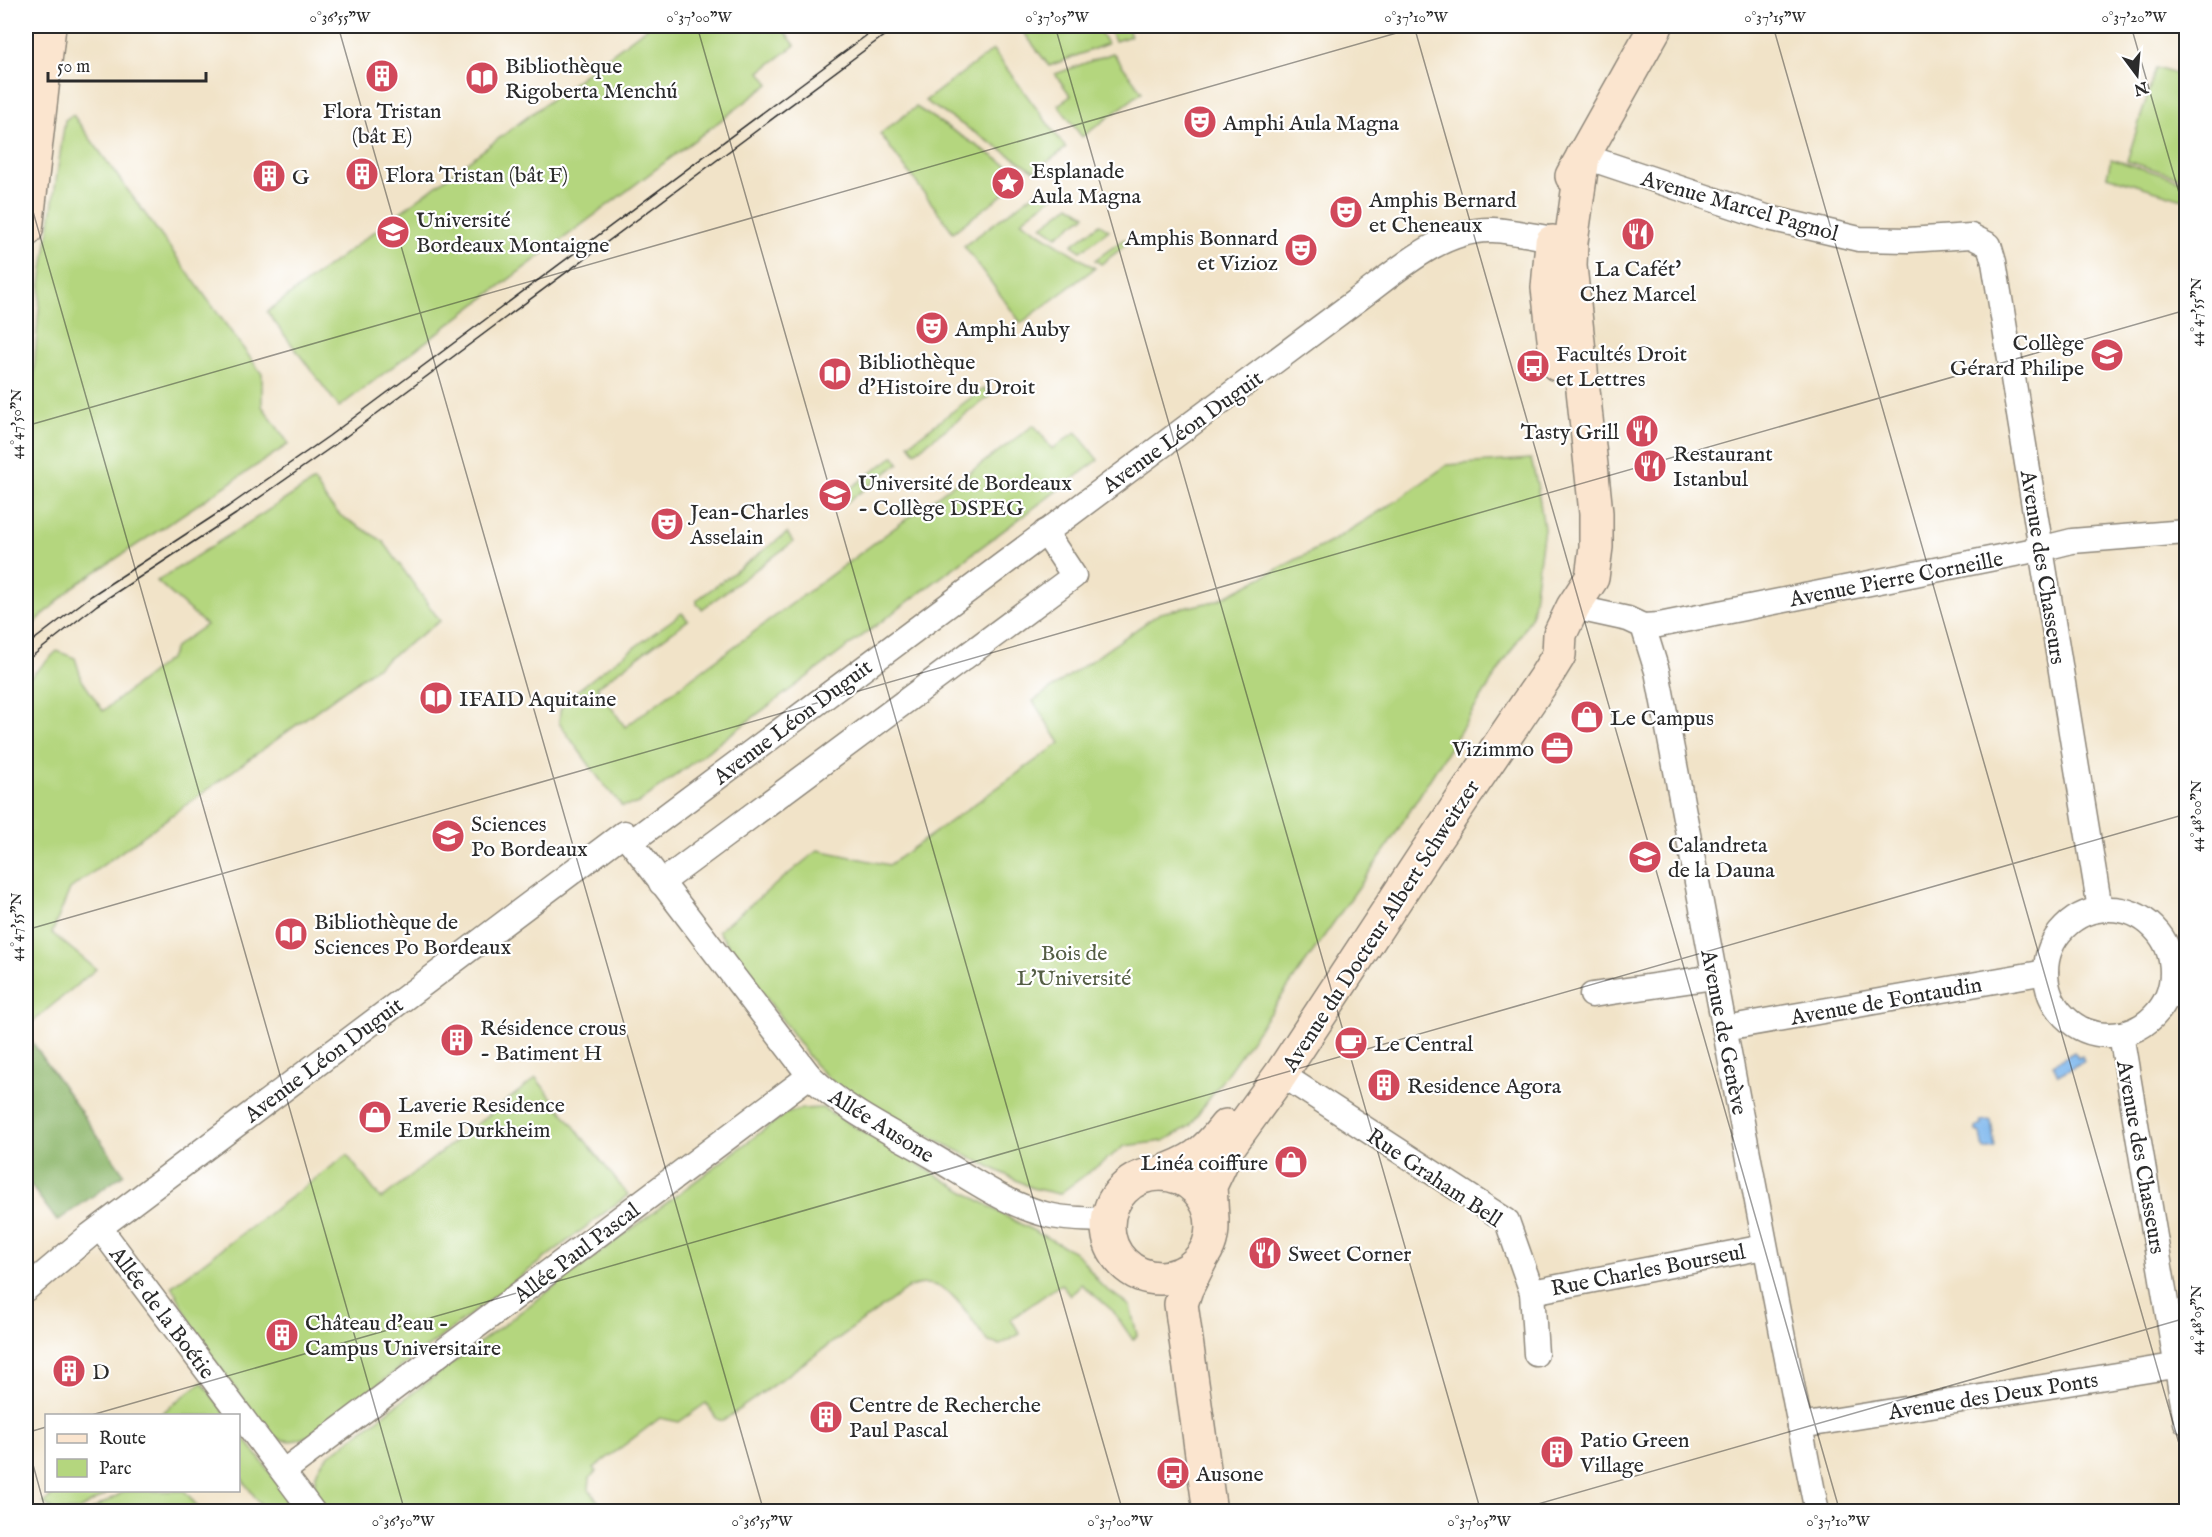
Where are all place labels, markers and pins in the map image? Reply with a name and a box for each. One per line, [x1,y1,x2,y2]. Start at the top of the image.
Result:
place label: Bibliothèque Rigoberta Menchú [505,53,678,106]
building icon: Flora Tristan (bât E) [364,58,400,94]
library icon: Bibliothèque Rigoberta Menchú [464,60,500,96]
place label: Flora Tristan (bât E) [323,98,442,151]
theatre icon: Amphi Aula Magna [1182,104,1218,140]
place label: Amphi Aula Magna [1222,110,1400,138]
building icon: Flora Tristan (bât F) [344,156,380,192]
building icon: G [251,158,287,194]
place label: Esplanade Aula Magna [1030,158,1141,211]
place label: Flora Tristan (bât F) [385,162,568,190]
place label: G [292,164,310,192]
place icon: Esplanade Aula Magna [990,165,1026,201]
place label: Amphis Bernard et Cheneaux [1368,187,1517,240]
theatre icon: Amphis Bernard et Cheneaux [1328,194,1364,230]
place label: Université Bordeaux Montaigne [416,207,609,260]
school or university icon: Université Bordeaux Montaigne [375,214,411,250]
restaurant icon: La Cafét' Chez Marcel [1620,216,1656,252]
place label: Amphis Bonnard et Vizioz [1124,225,1278,278]
theatre icon: Amphis Bonnard et Vizioz [1283,232,1319,268]
place label: La Cafét' Chez Marcel [1580,256,1696,309]
theatre icon: Amphi Auby [914,310,950,346]
place label: Amphi Auby [954,316,1070,344]
place label: Collège Gérard Philipe [1950,330,2084,383]
school or university icon: Collège Gérard Philipe [2089,337,2125,373]
place label: Facultés Droit et Lettres [1556,341,1688,394]
bus stop icon: Facultés Droit et Lettres [1515,348,1551,384]
place label: Bibliothèque d'Histoire du Droit [858,349,1036,402]
library icon: Bibliothèque d'Histoire du Droit [817,356,853,392]
restaurant icon: Tasty Grill [1624,413,1660,449]
place label: Tasty Grill [1521,419,1619,447]
place label: Restaurant Istanbul [1673,441,1773,494]
restaurant icon: Restaurant Istanbul [1632,448,1668,484]
place label: Université de Bordeaux - Collège DSPEG [858,470,1072,523]
school or university icon: Université de Bordeaux - Collège DSPEG [817,477,853,513]
place label: Jean-Charles Asselain [687,499,809,552]
theatre icon: Jean-Charles Asselain [649,506,685,542]
library icon: IFAID Aquitaine [418,680,454,716]
place label: IFAID Aquitaine [459,686,616,714]
shop icon: Le Campus [1569,699,1605,735]
place label: Le Campus [1610,705,1714,733]
office icon: Vizimmo [1539,730,1575,766]
place label: Vizimmo [1451,736,1534,764]
place label: Sciences Po Bordeaux [471,811,588,864]
school or university icon: Sciences Po Bordeaux [430,818,466,854]
place label: Calandreta de la Dauna [1668,832,1775,885]
school or university icon: Calandreta de la Dauna [1627,839,1663,875]
place label: Bibliothèque de Sciences Po Bordeaux [314,909,512,962]
library icon: Bibliothèque de Sciences Po Bordeaux [273,916,309,952]
place label: Résidence crous - Batiment H [480,1015,627,1068]
building icon: Résidence crous - Batiment H [439,1022,475,1058]
cafe icon: Le Central [1333,1025,1369,1061]
place label: Le Central [1374,1031,1473,1059]
building icon: Residence Agora [1366,1067,1402,1103]
place label: Residence Agora [1407,1073,1562,1101]
place label: Laverie Residence Emile Durkheim [398,1092,565,1145]
shop icon: Laverie Residence Emile Durkheim [357,1099,393,1135]
shop icon: Linéa coiffure [1273,1144,1309,1180]
place label: Linéa coiffure [1141,1150,1268,1178]
restaurant icon: Sweet Corner [1247,1235,1283,1271]
place label: Sweet Corner [1288,1241,1411,1269]
place label: Château d'eau - Campus Universitaire [305,1310,501,1363]
building icon: Château d'eau - Campus Universitaire [264,1317,300,1353]
building icon: D [51,1353,87,1389]
place label: D [92,1359,110,1387]
place label: Centre de Recherche Paul Pascal [849,1392,1041,1445]
building icon: Centre de Recherche Paul Pascal [808,1399,844,1435]
place label: Patio Green Village [1579,1427,1690,1480]
building icon: Patio Green Village [1539,1434,1575,1470]
bus stop icon: Ausone [1155,1455,1191,1491]
place label: Ausone [1195,1461,1264,1489]

